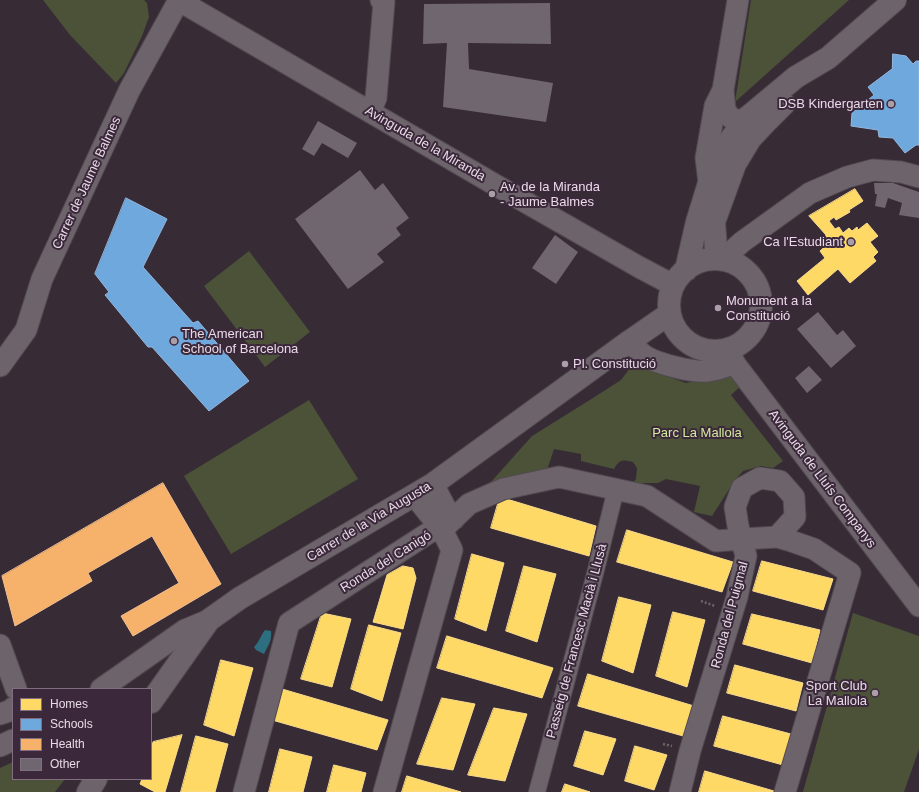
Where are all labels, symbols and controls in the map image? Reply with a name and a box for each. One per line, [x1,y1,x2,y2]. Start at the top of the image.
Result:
place label: DSB Kindergarten [778,96,883,112]
marker: DSB Kindergarten [886,99,896,109]
street label: Avinguda de la Miranda [362,103,488,185]
street label: Carrer de Jaume Balmes [49,114,125,252]
place label: Av. de la Miranda - Jaume Balmes [500,179,600,210]
marker: Av. de la Miranda - Jaume Balmes [487,189,497,199]
place label: Ca l'Estudiant [763,234,843,250]
marker: Ca l'Estudiant [846,237,856,247]
place label: Monument a la Constitució [726,293,812,324]
marker: Monument a la Constitució [713,303,723,313]
place label: The American School of Barcelona [182,326,298,357]
marker: The American School of Barcelona [169,336,179,346]
place label: Pl. Constitució [573,356,656,372]
marker: Pl. Constitució [560,359,570,369]
street label: Avinguda de Lluís Companys [765,407,879,551]
park label: Parc La Mallola [652,425,742,441]
street label: Carrer de la Via Augusta [304,479,434,565]
street label: Ronda del Canigó [338,528,434,596]
street label: Passeig de Francesc Macià i Llusà [543,542,611,740]
street label: Ronda del Puigmal [708,560,752,670]
place label: Sport Club La Mallola [806,678,867,709]
legend [12,688,152,780]
marker: Sport Club La Mallola [870,688,880,698]
text: Homes [50,697,88,711]
text: Schools [50,717,93,731]
text: Health [50,737,85,751]
text: Other [50,757,80,771]

